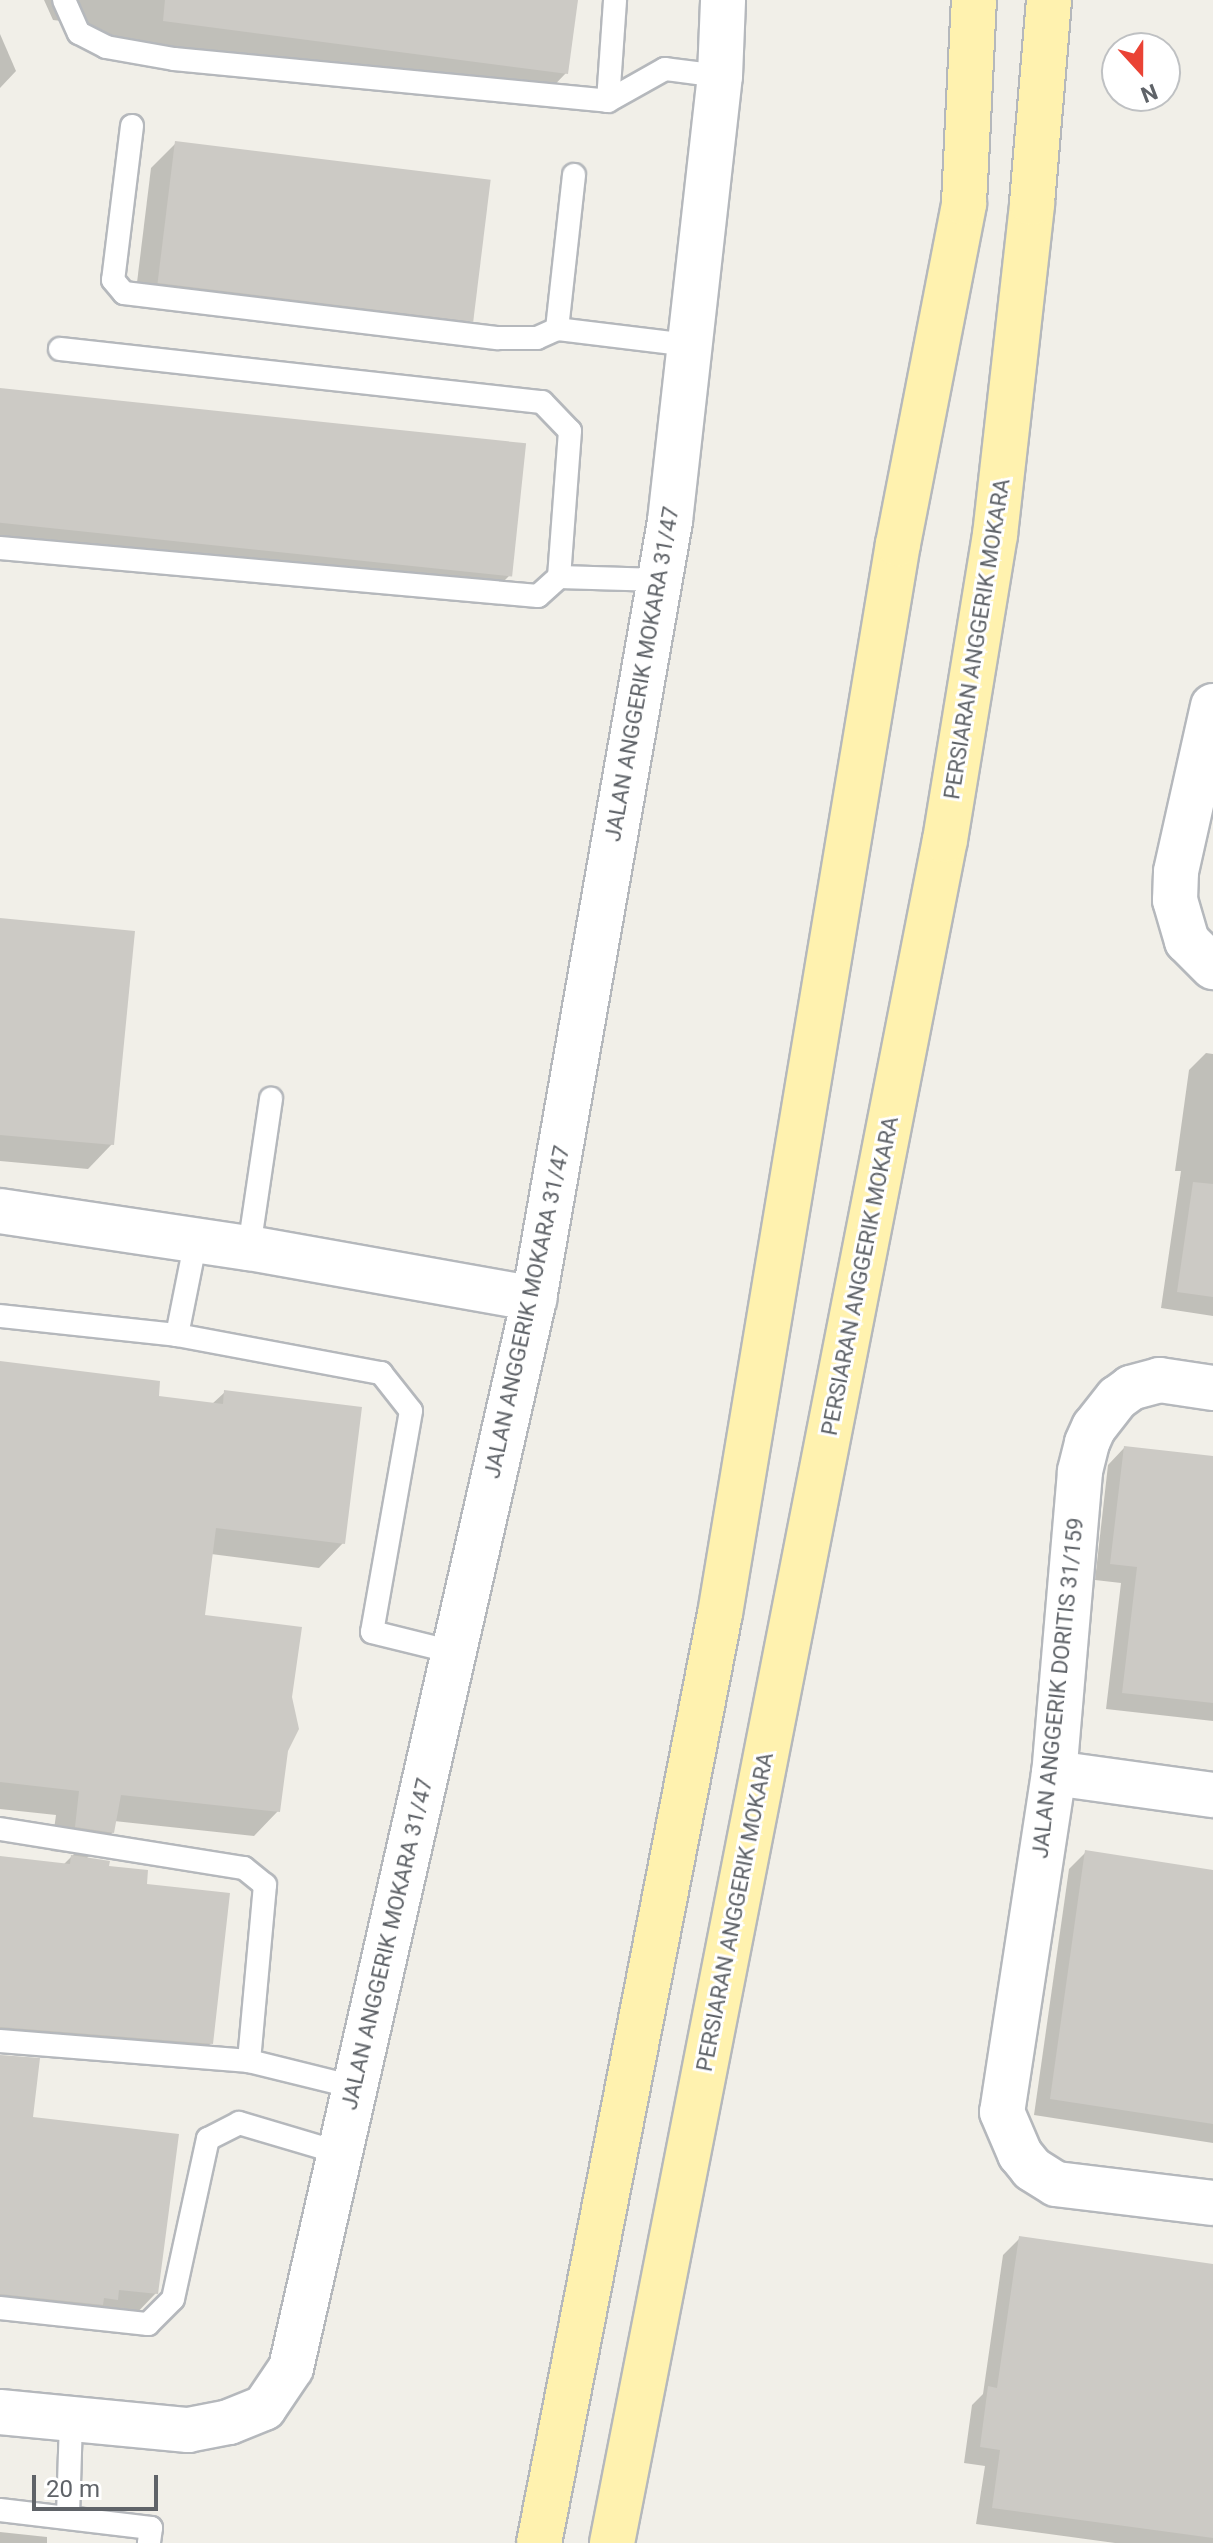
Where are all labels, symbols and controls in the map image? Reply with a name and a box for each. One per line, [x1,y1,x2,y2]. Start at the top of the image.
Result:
north arrow [1101,32,1181,112]
text: N [1137,79,1161,107]
street label: PERSIARAN ANGGERIK MOKARA [939,477,1015,801]
street label: JALAN ANGGERIK MOKARA 31/47 [600,505,684,843]
street label: PERSIARAN ANGGERIK MOKARA [816,1114,904,1438]
street label: JALAN ANGGERIK MOKARA 31/47 [479,1143,575,1481]
street label: JALAN ANGGERIK DORITIS 31/159 [1027,1516,1089,1860]
street label: PERSIARAN ANGGERIK MOKARA [691,1750,779,2074]
street label: JALAN ANGGERIK MOKARA 31/47 [336,1776,438,2112]
scale bar [36,2459,162,2509]
text: 20 m [46,2475,100,2503]

